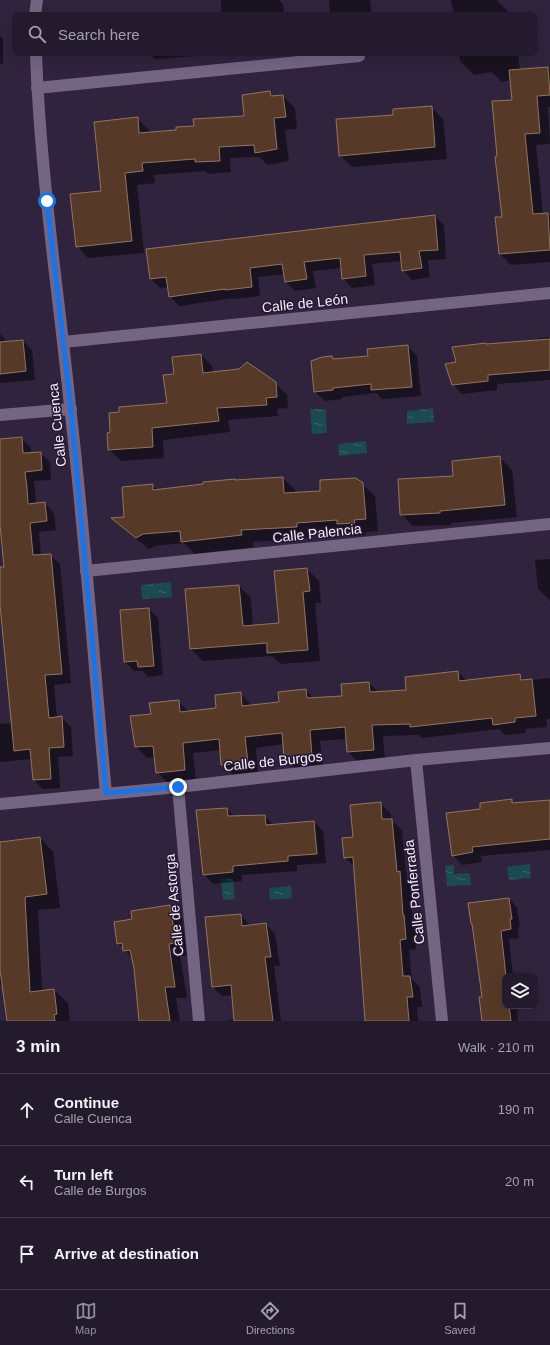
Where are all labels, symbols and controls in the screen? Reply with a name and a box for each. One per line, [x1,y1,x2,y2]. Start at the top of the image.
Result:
search box [12,12,538,56]
icon: search [26,23,48,45]
text: Search here [58,26,140,43]
route start [38,192,56,210]
street label: Calle de León [261,291,349,315]
street label: Calle Cuenca [45,382,69,468]
street label: Calle Palencia [272,520,363,546]
street label: Calle de Burgos [223,748,323,774]
route end [169,778,187,796]
street label: Calle Ponferrada [401,839,427,945]
street label: Calle de Astorga [162,853,186,957]
map controls [502,973,538,1009]
button: layers [502,973,538,1009]
text: 3 min [16,1037,60,1056]
text: Walk · 210 m [458,1040,534,1055]
text: Continue [54,1094,119,1111]
icon: ahead [16,1099,38,1121]
text: 190 m [498,1102,534,1117]
text: Calle Cuenca [54,1111,132,1126]
text: Turn left [54,1166,113,1183]
icon: left [16,1171,38,1193]
text: 20 m [505,1174,534,1189]
text: Calle de Burgos [54,1183,147,1198]
icon: arrive [16,1243,38,1265]
text: Arrive at destination [54,1245,199,1262]
tab: Map [75,1300,97,1336]
tab: Directions [246,1300,295,1336]
tab: Saved [444,1300,475,1336]

